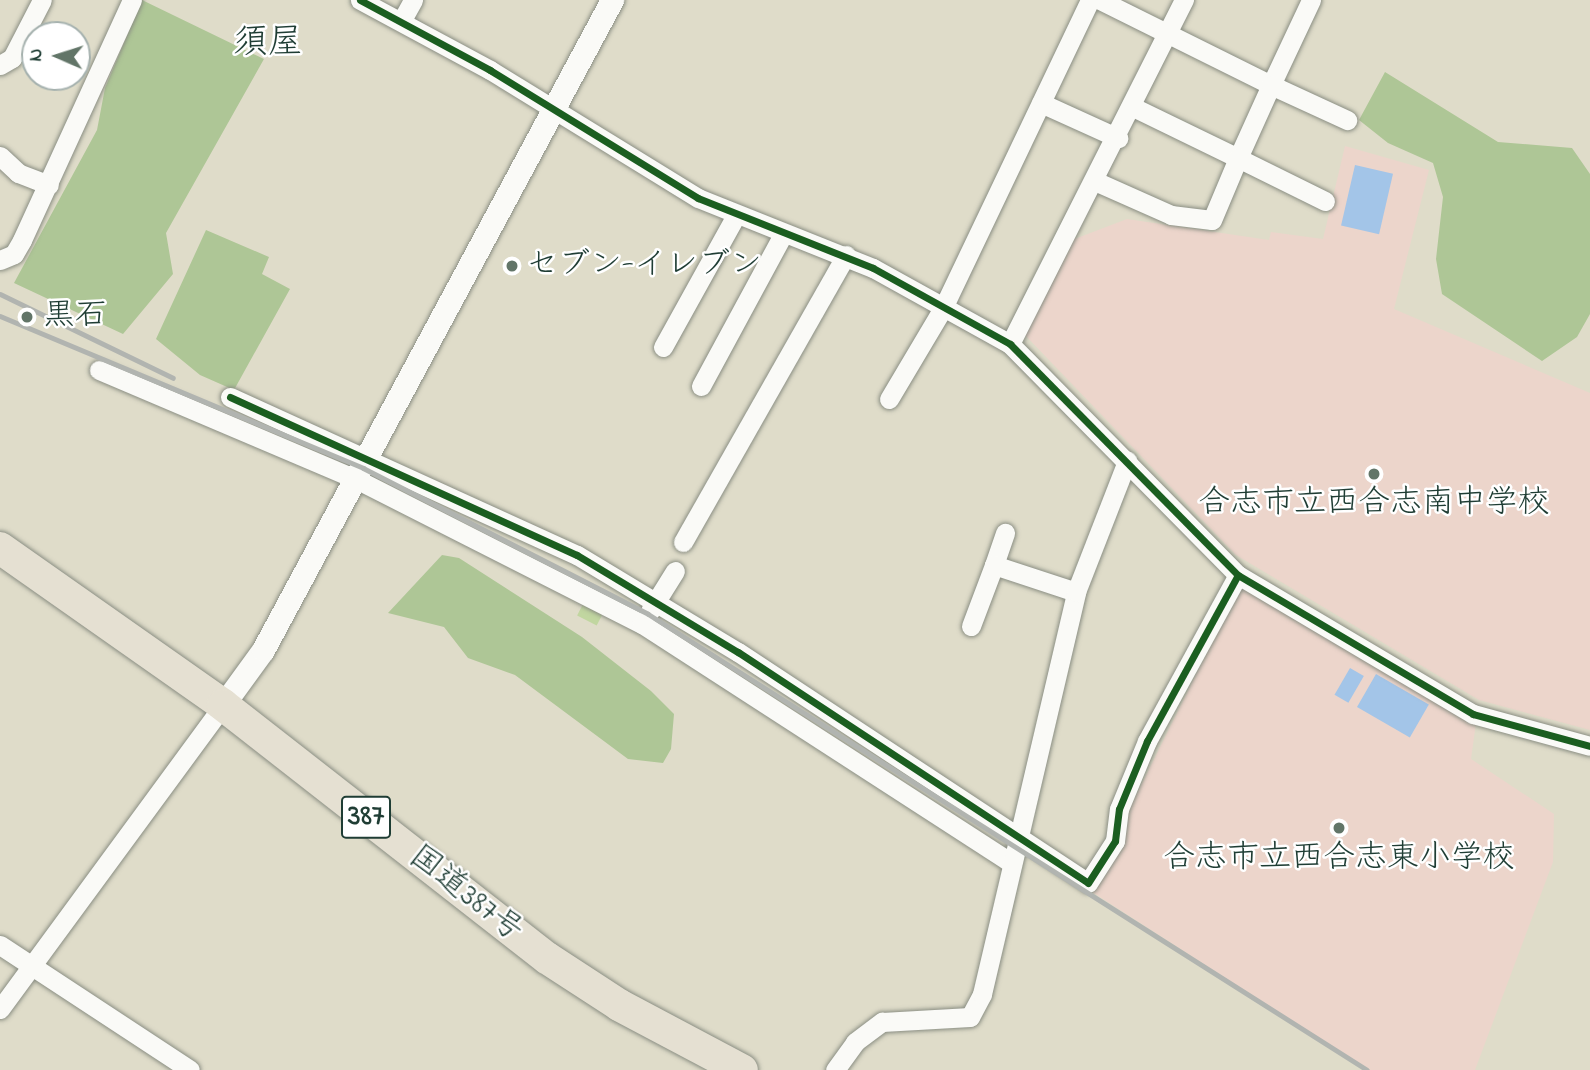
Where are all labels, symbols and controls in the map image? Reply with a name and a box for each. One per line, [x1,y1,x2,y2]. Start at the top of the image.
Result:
north arrow [21,21,91,91]
district label: 須屋 [233,23,303,65]
text: N [23,48,50,62]
place label: セブン-イレブン [526,247,762,285]
marker: セブン-イレブン [504,258,520,274]
place label: 黒石 [43,298,107,336]
marker: 黒石 [17,307,37,327]
marker: 合志市立西合志南中学校 [1366,466,1382,482]
place label: 合志市立西合志南中学校 [1198,485,1550,523]
road number: 387 [340,790,392,844]
marker: 合志市立西合志東小学校 [1331,820,1347,836]
street label: 国道387号 [400,838,530,952]
place label: 合志市立西合志東小学校 [1163,840,1515,878]

